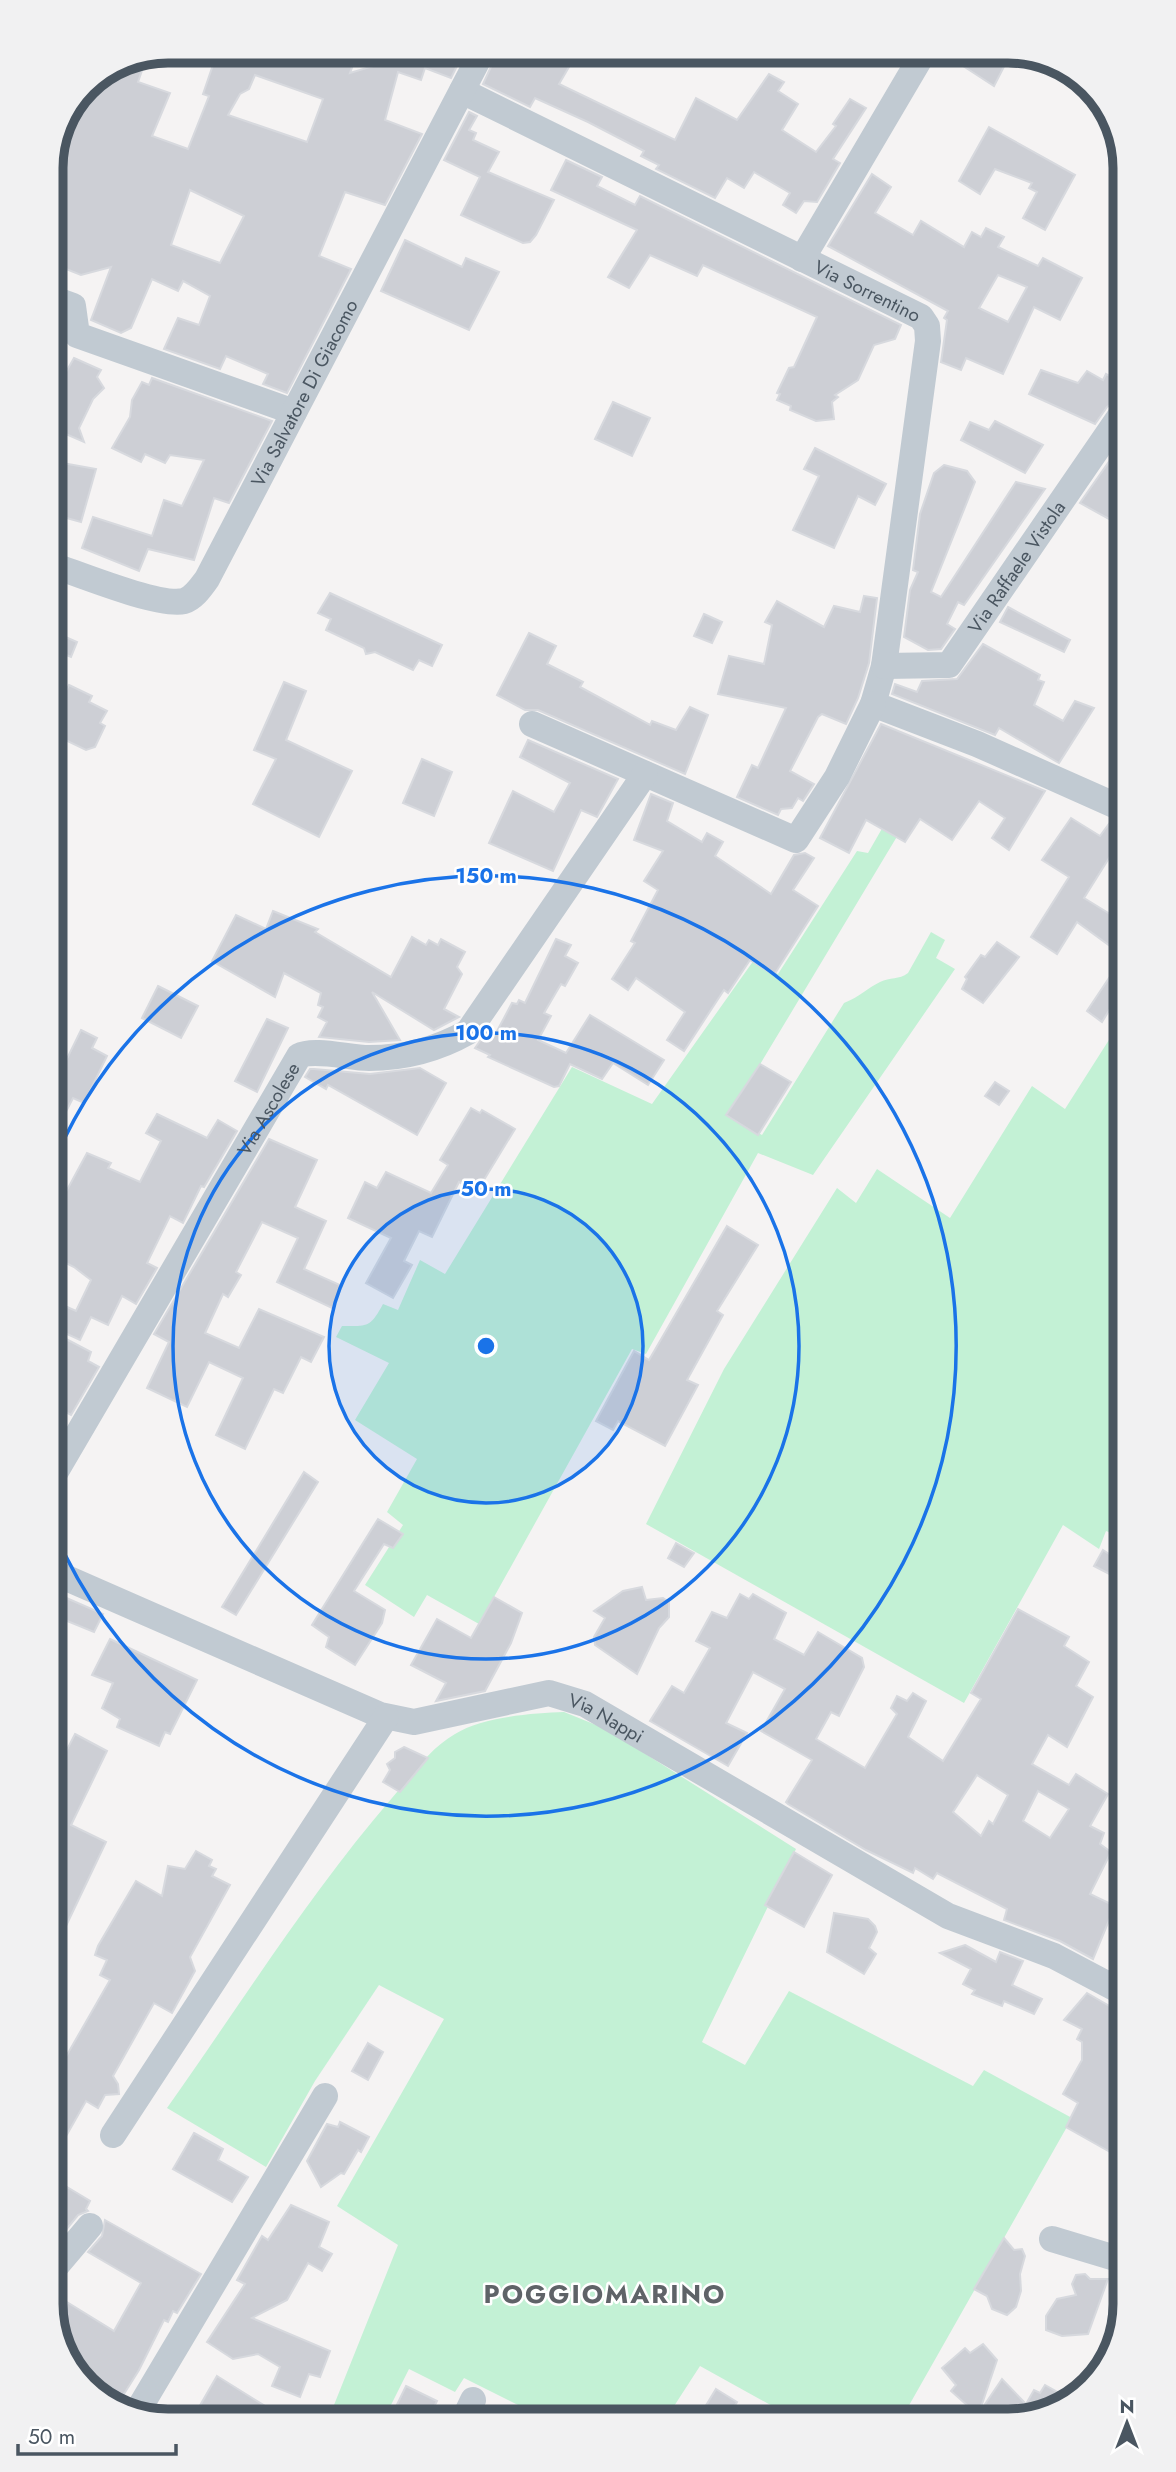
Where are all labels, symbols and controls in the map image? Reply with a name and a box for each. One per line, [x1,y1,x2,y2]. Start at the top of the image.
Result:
street label: Via Sorrentino [810,253,925,328]
street label: Via Salvatore Di Giacomo [244,295,364,491]
street label: Via Raffaele Vistola [961,495,1071,639]
text: 150 m [455,861,517,891]
text: 100 m [455,1018,517,1048]
street label: Via Ascolese [230,1057,306,1160]
text: 50 m [461,1174,511,1204]
centre of rings [474,1334,498,1358]
street label: Via Nappi [565,1686,649,1749]
district label: POGGIOMARINO [484,2275,726,2313]
north arrow [1092,2388,1162,2458]
text: N [1119,2393,1135,2420]
scale bar [18,2412,175,2456]
text: 50 m [28,2422,75,2452]

